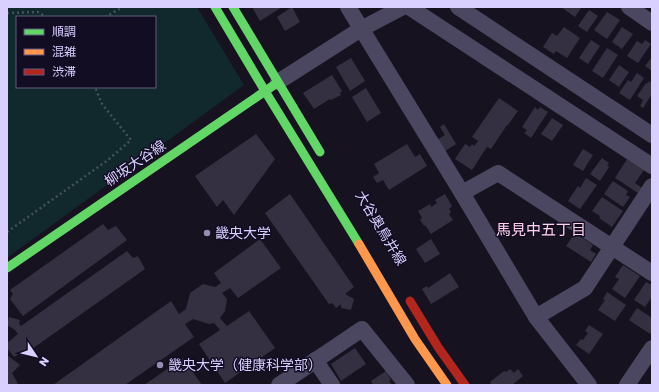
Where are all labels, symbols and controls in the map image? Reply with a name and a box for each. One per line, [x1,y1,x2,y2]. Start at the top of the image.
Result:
legend [16,16,156,88]
text: 順調 [52,24,76,39]
text: 混雑 [52,44,76,59]
text: 渋滞 [52,64,76,79]
street label: 柳坂大谷線 [101,136,168,189]
street label: 大谷奥鳥井線 [353,187,410,268]
district label: 馬見中五丁目 [496,220,586,238]
place label: 畿央大学 [215,224,271,241]
marker: 畿央大学 [202,228,212,238]
north arrow [16,336,56,376]
text: N [37,355,52,369]
place label: 畿央大学（健康科学部） [168,356,322,373]
marker: 畿央大学（健康科学部） [155,360,165,370]

